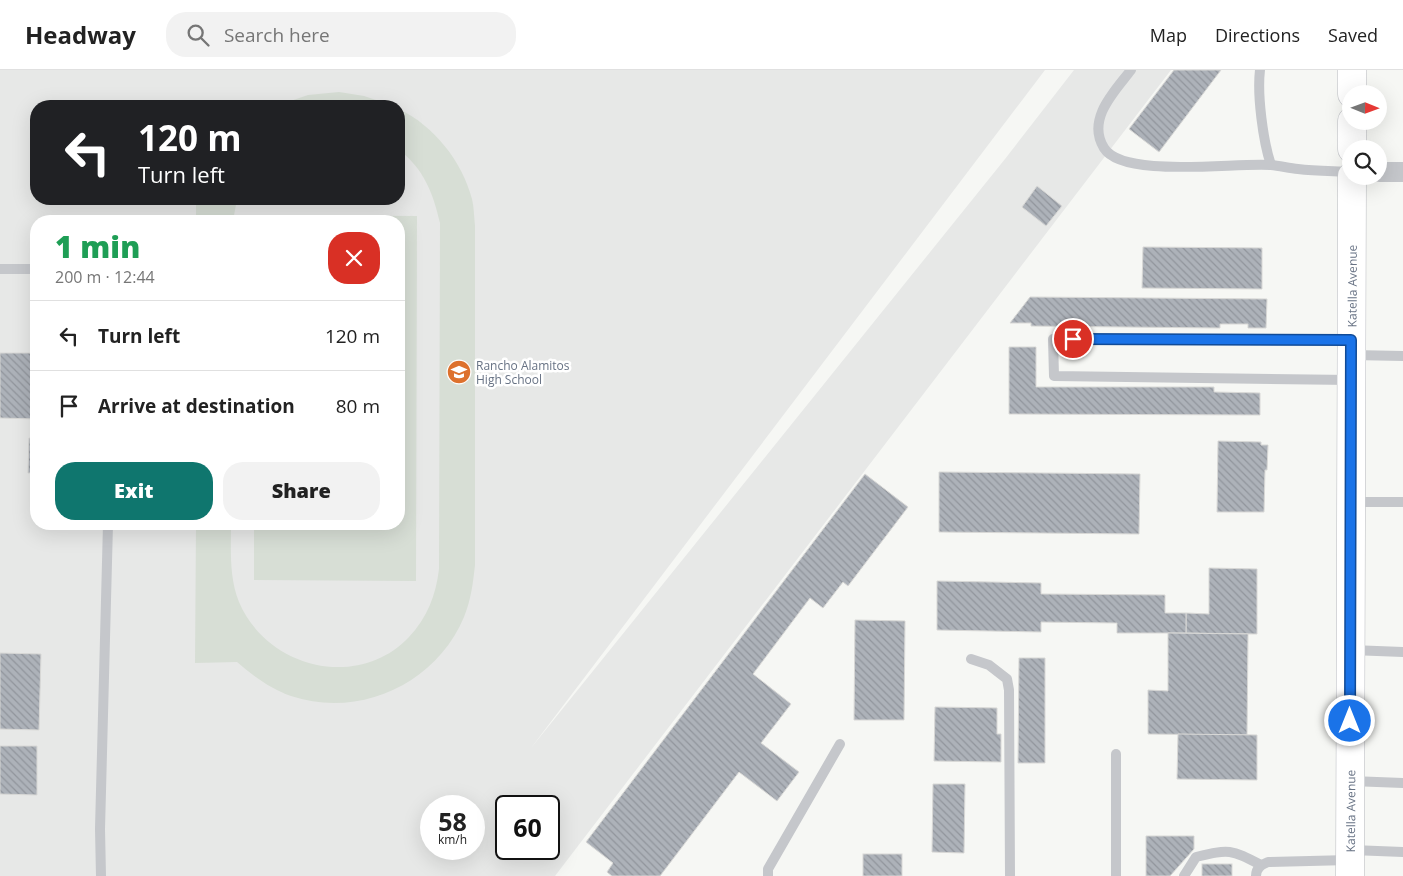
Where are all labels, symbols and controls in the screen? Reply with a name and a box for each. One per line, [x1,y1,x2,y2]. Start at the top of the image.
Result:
search box [166,12,516,57]
text: Headway [25,18,136,51]
icon: search [184,21,212,49]
text: Search here [224,22,330,48]
text: Map [1150,23,1187,47]
text: Directions [1215,23,1300,47]
text: Saved [1328,23,1378,47]
north arrow [1342,85,1388,130]
map controls [1342,85,1387,185]
text: 120 m [138,114,242,161]
icon: left [55,120,120,185]
button: search [1342,140,1387,185]
text: Turn left [138,159,225,189]
text: 1 min [55,226,140,267]
button: close [328,232,380,284]
street label: Katella Avenue [1343,244,1360,327]
text: 200 m · 12:44 [55,266,155,288]
pin [1052,318,1094,360]
icon: left [55,322,83,350]
text: Turn left [98,323,180,349]
text: 120 m [325,323,380,349]
icon: arrive [1059,325,1087,353]
place label: Rancho Alamitos High School [476,357,570,388]
school or university icon: Rancho Alamitos High School [446,359,472,385]
icon: arrive [55,392,83,420]
text: Arrive at destination [98,393,295,419]
text: 80 m [336,393,380,419]
button: Exit [55,462,213,520]
button: Share [223,462,380,520]
position arrow [1323,694,1375,746]
street label: Katella Avenue [1342,769,1359,852]
speed limit sign: 60 [495,795,560,860]
text: 58 [438,804,467,838]
text: km/h [438,831,467,848]

